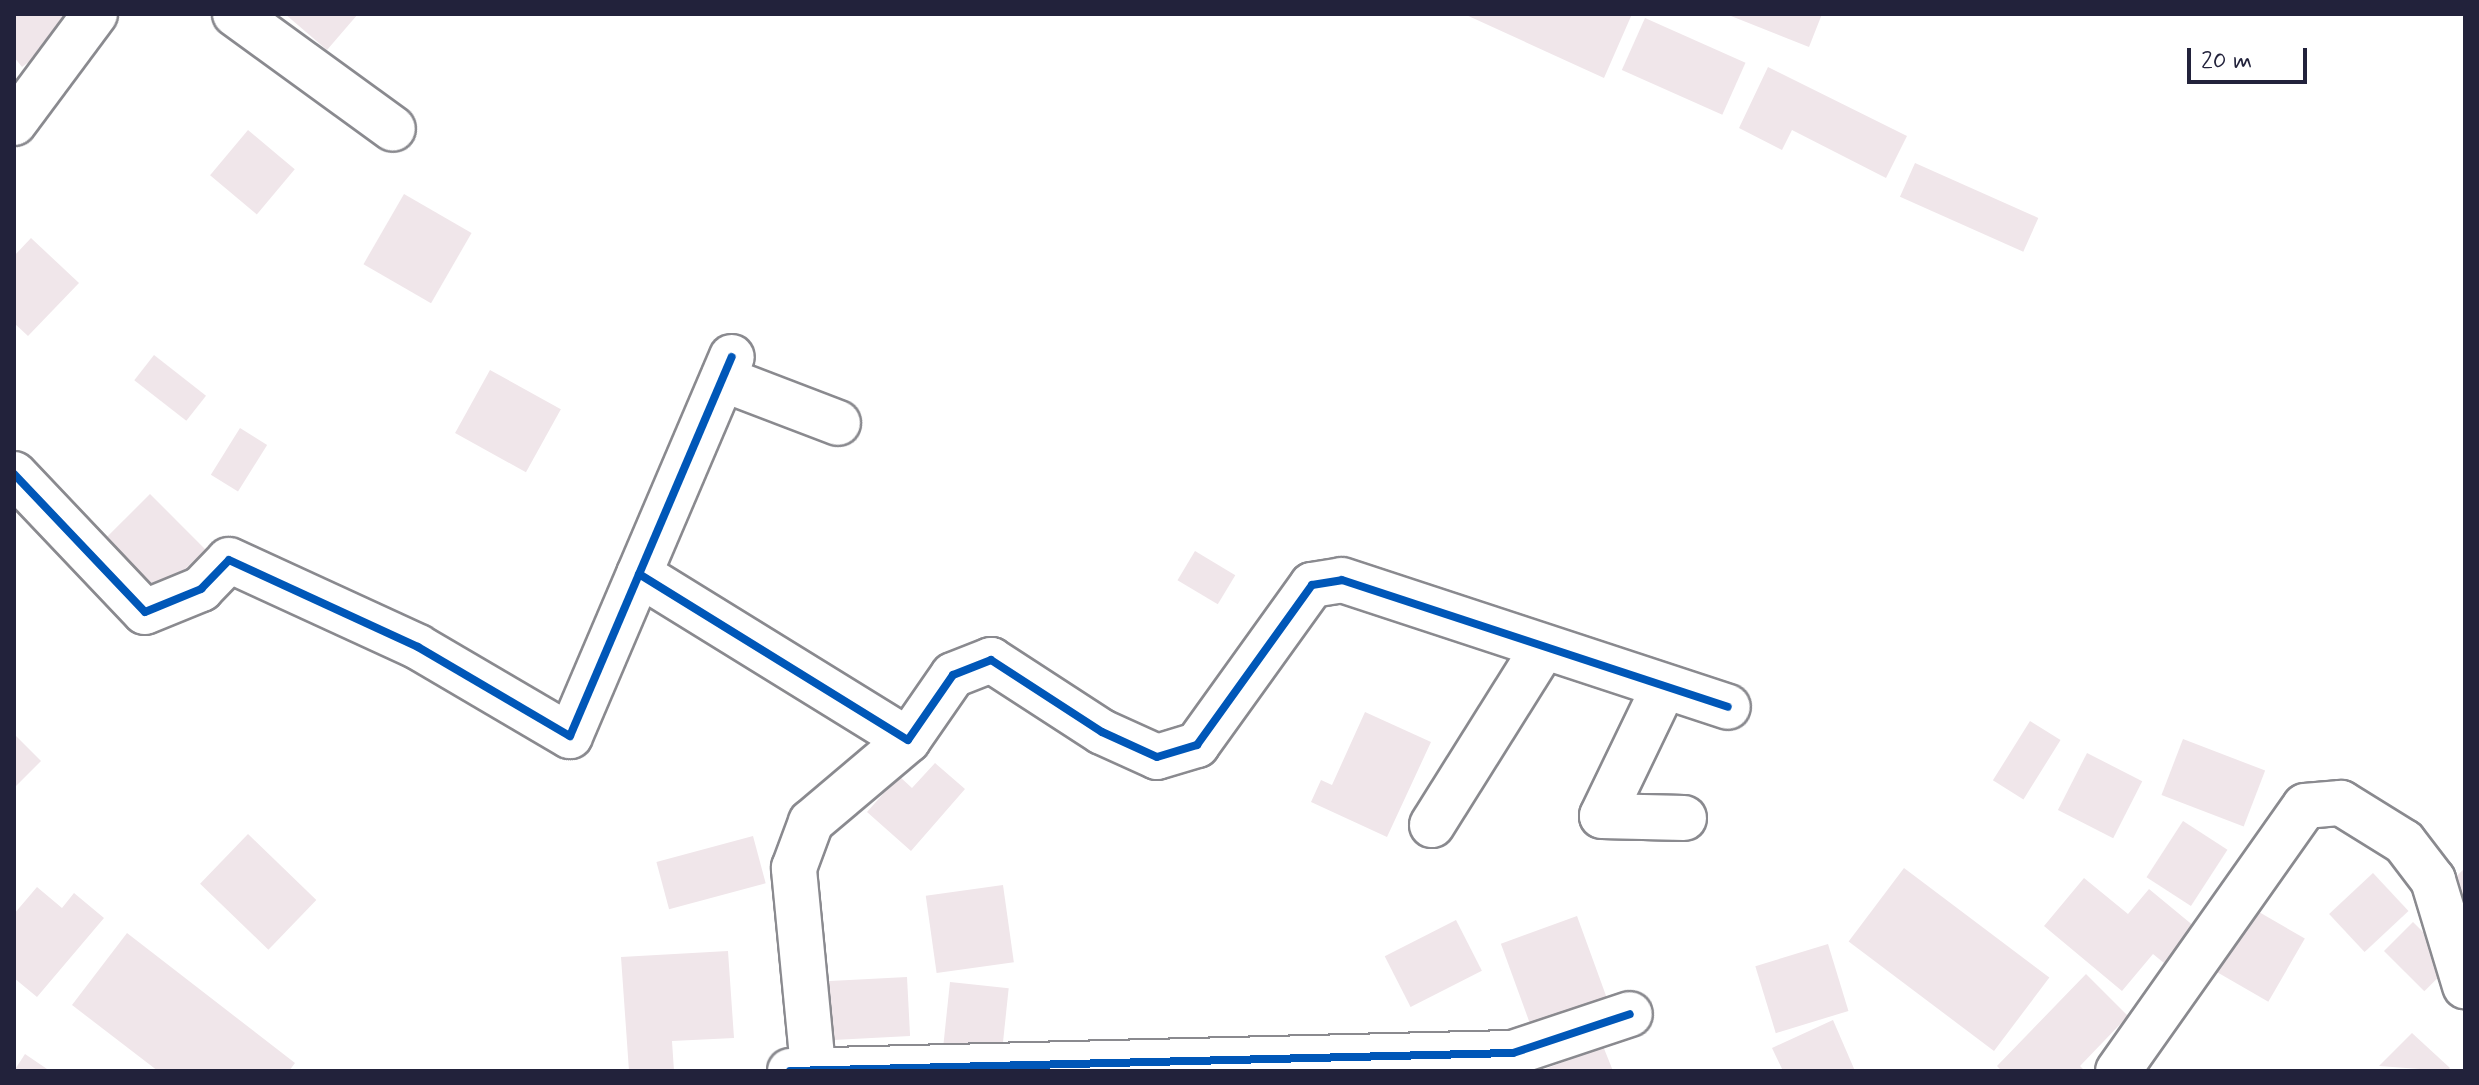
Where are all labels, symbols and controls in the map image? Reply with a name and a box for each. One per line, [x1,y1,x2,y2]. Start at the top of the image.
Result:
scale bar [2191,32,2311,82]
text: 20 m [2201,46,2252,77]

